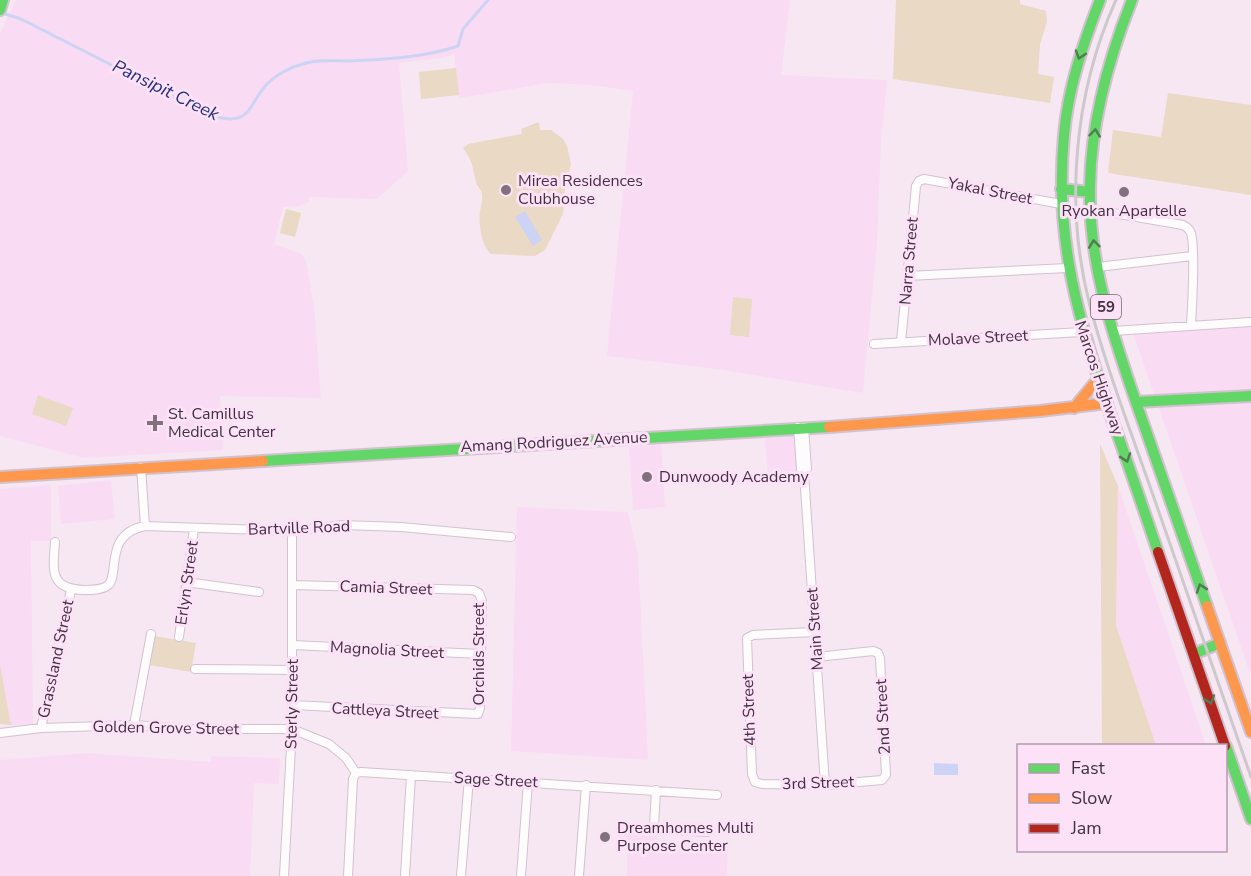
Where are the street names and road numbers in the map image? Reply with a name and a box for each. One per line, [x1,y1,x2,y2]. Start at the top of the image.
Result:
street label: Yakal Street [945,172,1035,210]
street label: Narra Street [894,216,924,306]
road number: 59 [1091,295,1121,319]
street label: Marcos Highway [1069,318,1129,439]
street label: Molave Street [927,324,1029,352]
street label: Amang Rodriguez Avenue [460,426,648,458]
street label: Bartville Road [247,515,351,541]
street label: Erlyn Street [170,539,204,626]
street label: Camia Street [339,575,433,601]
street label: Main Street [801,587,829,671]
street label: Grassland Street [33,597,79,720]
street label: Orchids Street [468,602,490,705]
street label: Magnolia Street [329,636,445,664]
street label: Sterly Street [280,658,304,749]
street label: 4th Street [737,673,761,746]
street label: 2nd Street [870,678,896,755]
street label: Cattleya Street [331,697,440,725]
street label: Golden Grove Street [92,716,240,740]
street label: Sage Street [453,767,539,793]
street label: 3rd Street [781,771,855,795]

